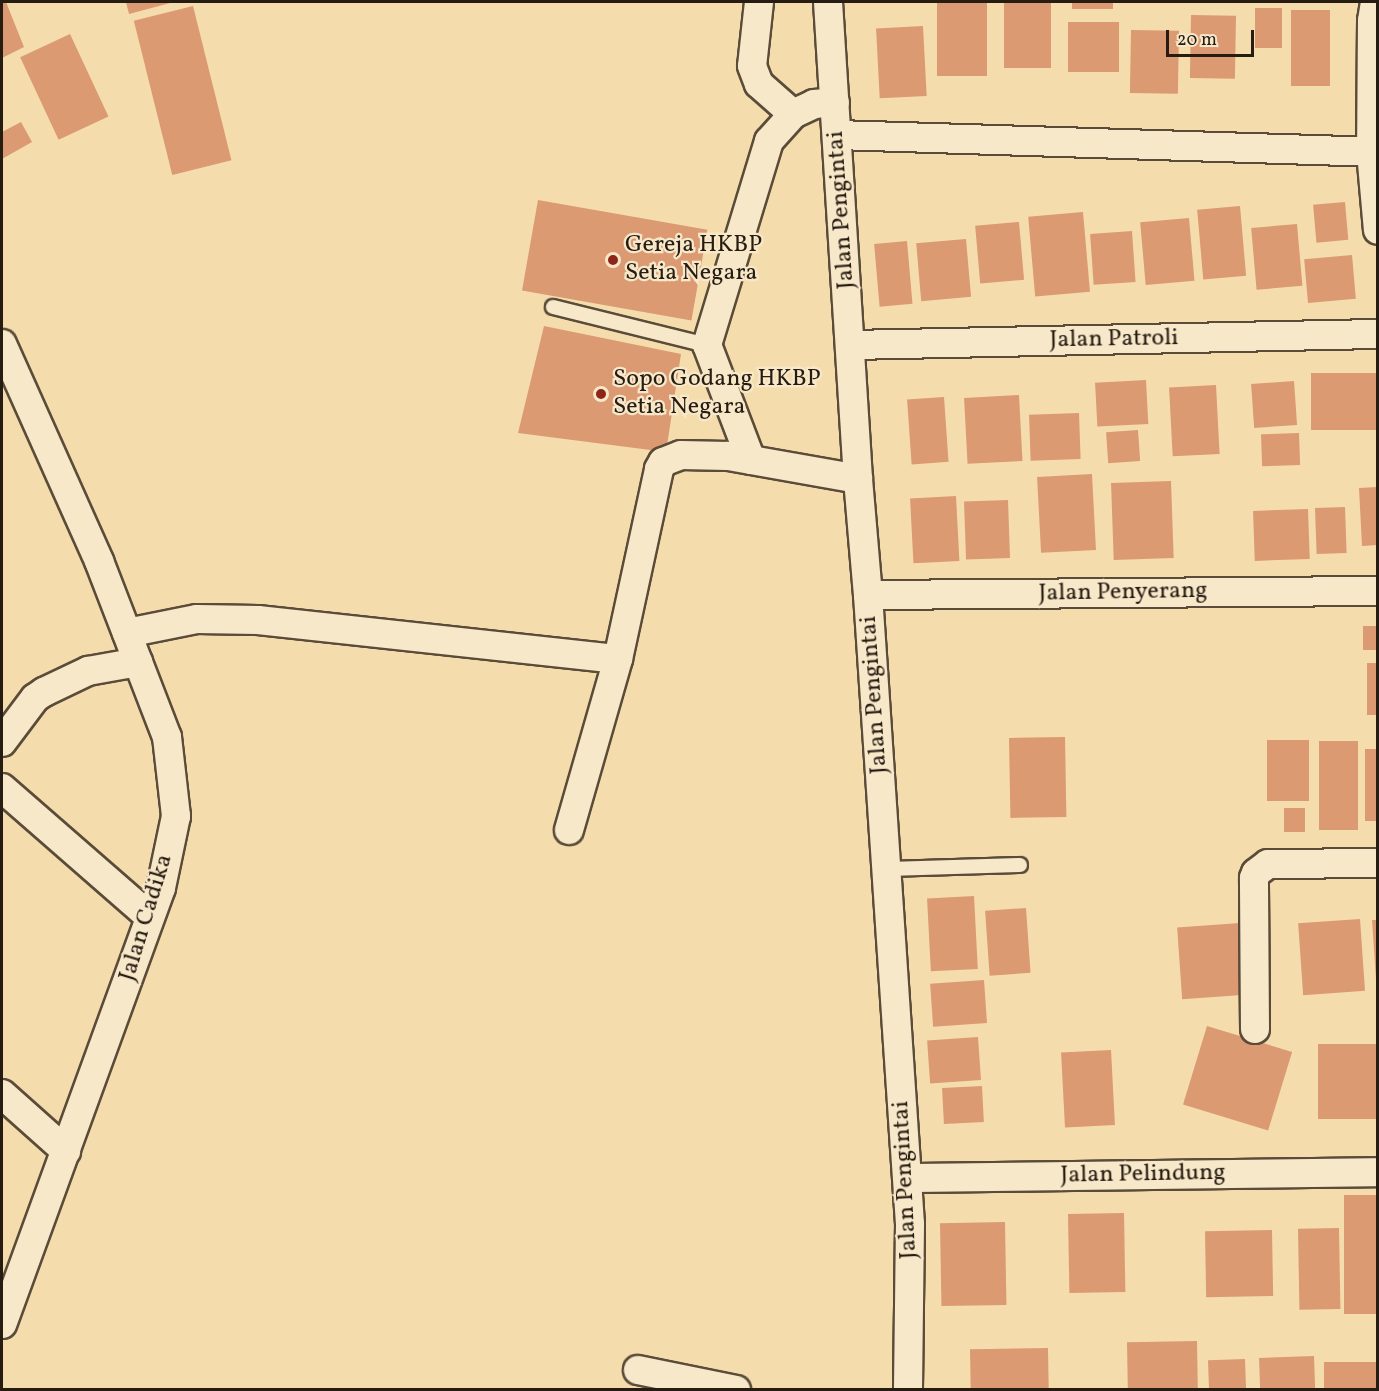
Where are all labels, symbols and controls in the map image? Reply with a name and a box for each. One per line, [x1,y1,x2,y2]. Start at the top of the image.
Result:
scale bar [1169,18,1258,56]
text: 20 m [1177,28,1217,53]
street label: Jalan Pengintai [822,130,862,290]
place label: Gereja HKBP Setia Negara [625,232,762,288]
marker: Gereja HKBP Setia Negara [606,253,620,267]
street label: Jalan Patroli [1049,324,1179,356]
place label: Sopo Godang HKBP Setia Negara [613,366,821,422]
marker: Sopo Godang HKBP Setia Negara [594,387,608,401]
street label: Jalan Penyerang [1038,577,1208,609]
street label: Jalan Pengintai [855,615,895,775]
street label: Jalan Cadika [114,851,180,985]
street label: Jalan Pengintai [887,1100,925,1260]
street label: Jalan Pelindung [1060,1159,1226,1191]

